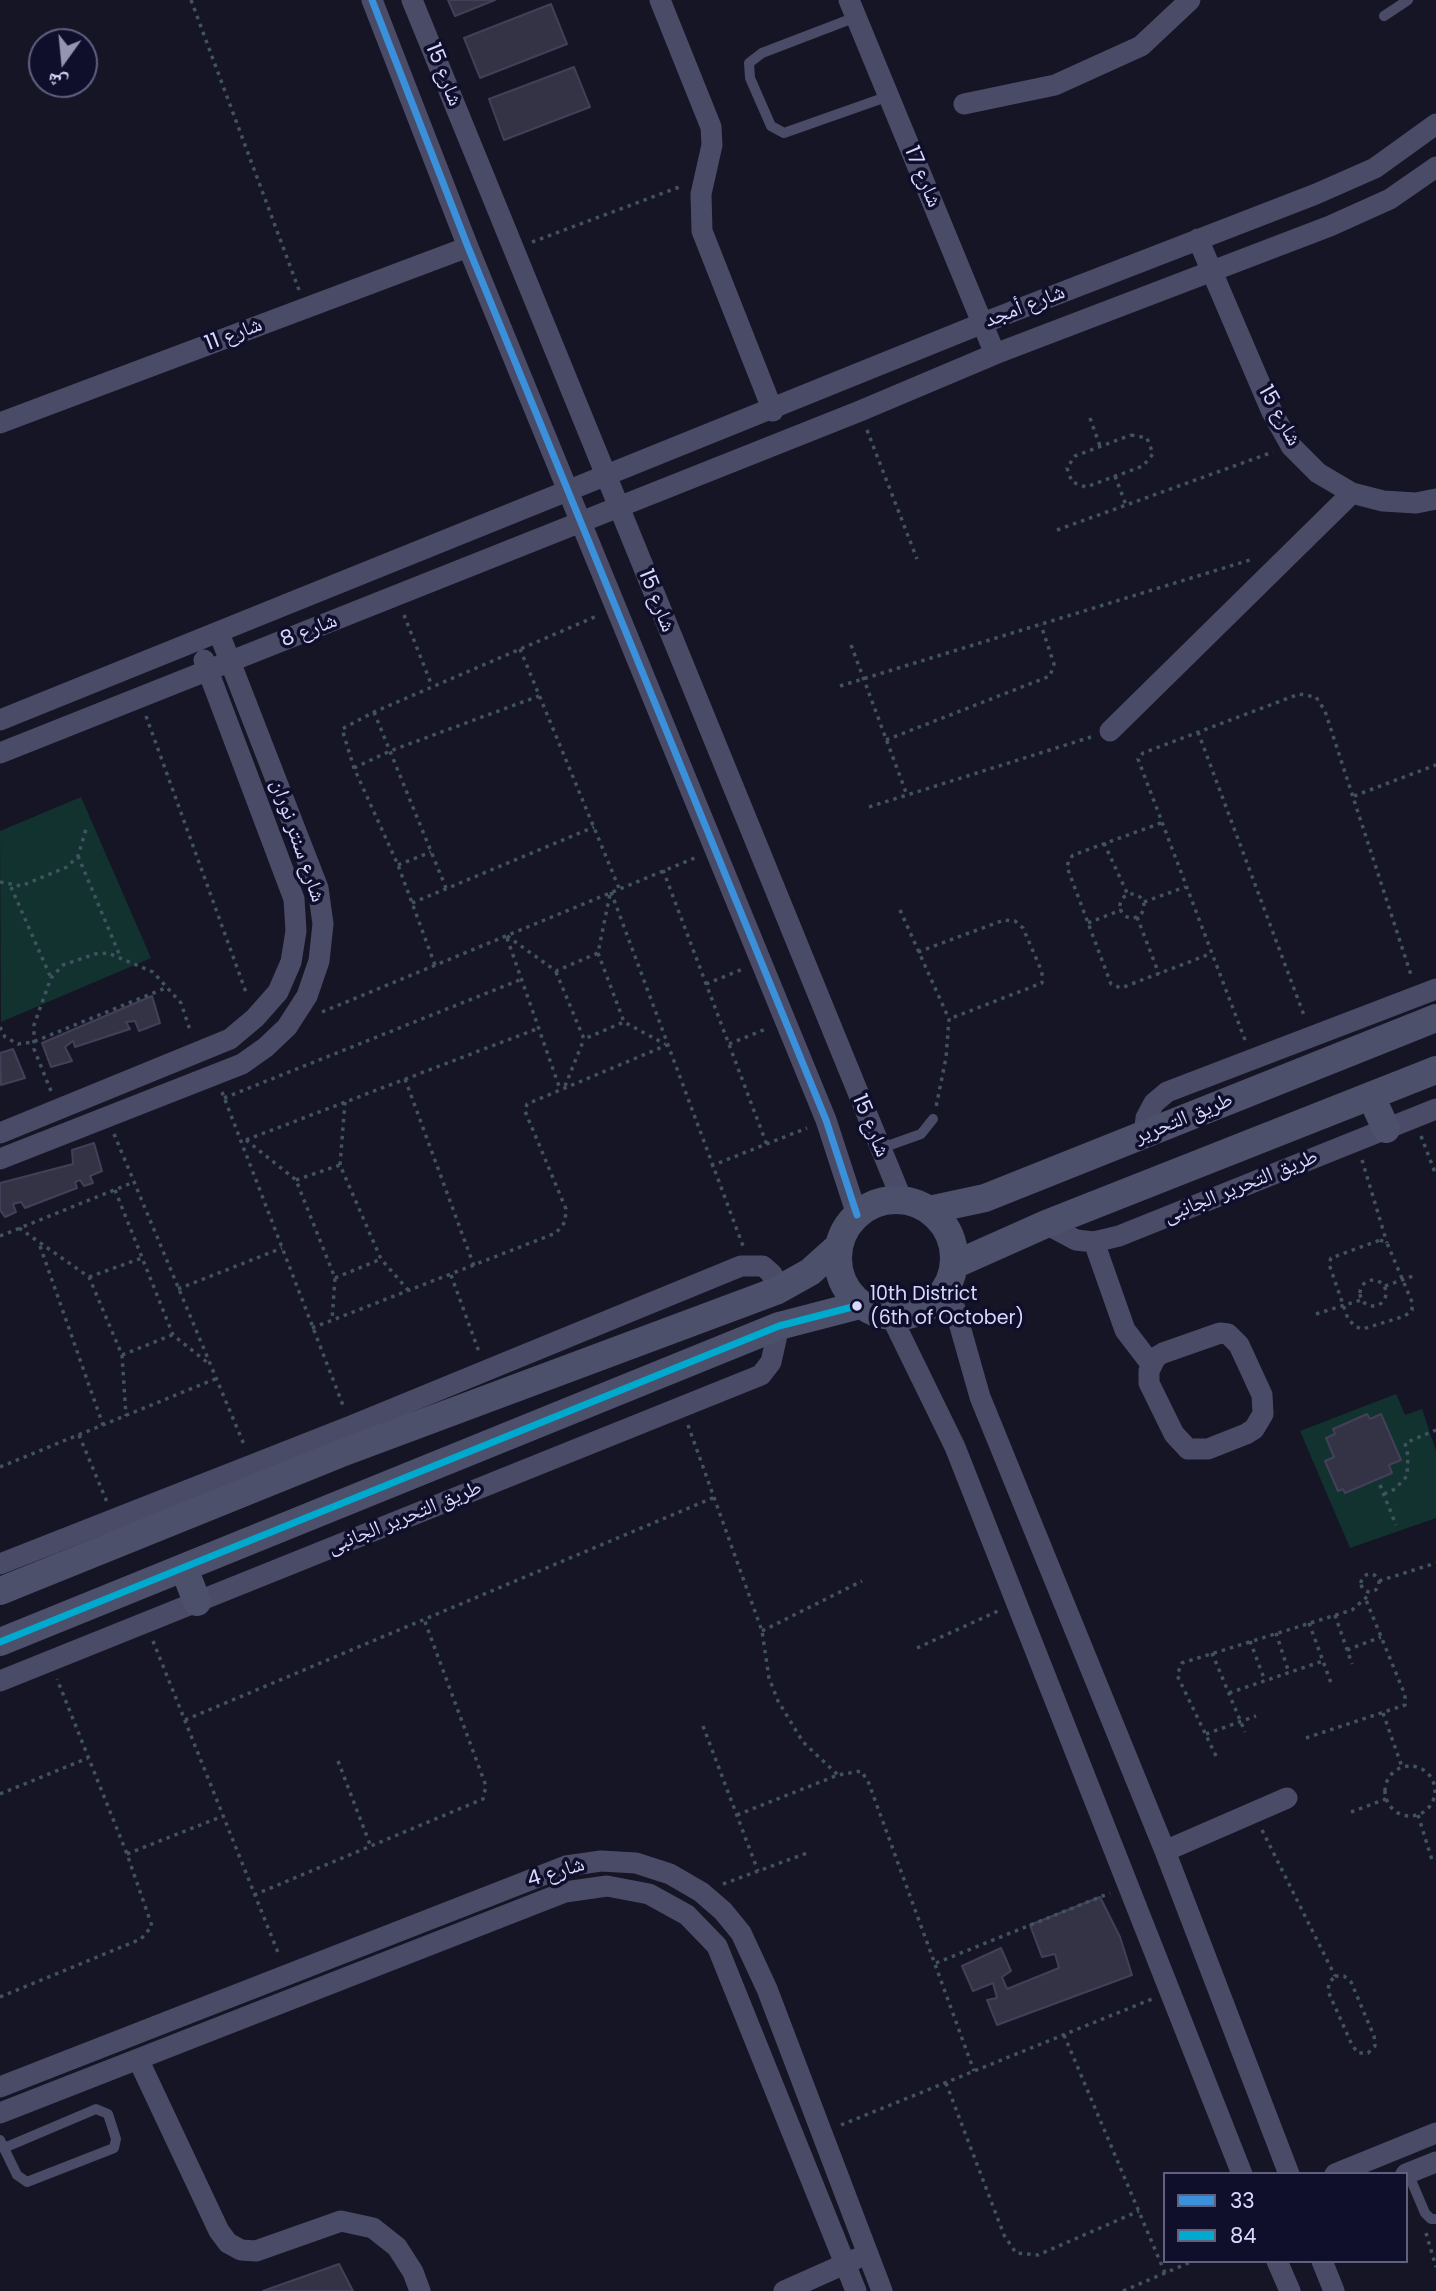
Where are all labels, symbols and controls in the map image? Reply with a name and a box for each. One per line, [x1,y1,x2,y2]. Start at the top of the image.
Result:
north arrow [28,28,98,98]
street label: شارع 15 [419,40,467,110]
text: ش [45,66,71,97]
street label: شارع 17 [898,143,946,211]
street label: شارع أمجد [981,280,1069,334]
street label: شارع 11 [202,313,266,357]
street label: شارع 15 [1252,381,1306,451]
street label: شارع 15 [632,566,680,636]
street label: شارع 8 [277,609,341,653]
street label: شارع سنتر نوران [264,776,330,906]
street label: طريق التحرير [1131,1088,1237,1150]
street label: شارع 15 [846,1091,894,1161]
street label: طريق التحرير الجانبى [1160,1145,1322,1229]
place label: 10th District (6th of October) [870,1284,1024,1328]
marker: 10th District (6th of October) [850,1299,864,1313]
street label: طريق التحرير الجانبى [324,1476,486,1560]
street label: شارع 4 [524,1852,588,1894]
legend [1163,2172,1408,2263]
text: 33 [1230,2186,1255,2215]
text: 84 [1230,2221,1256,2250]

